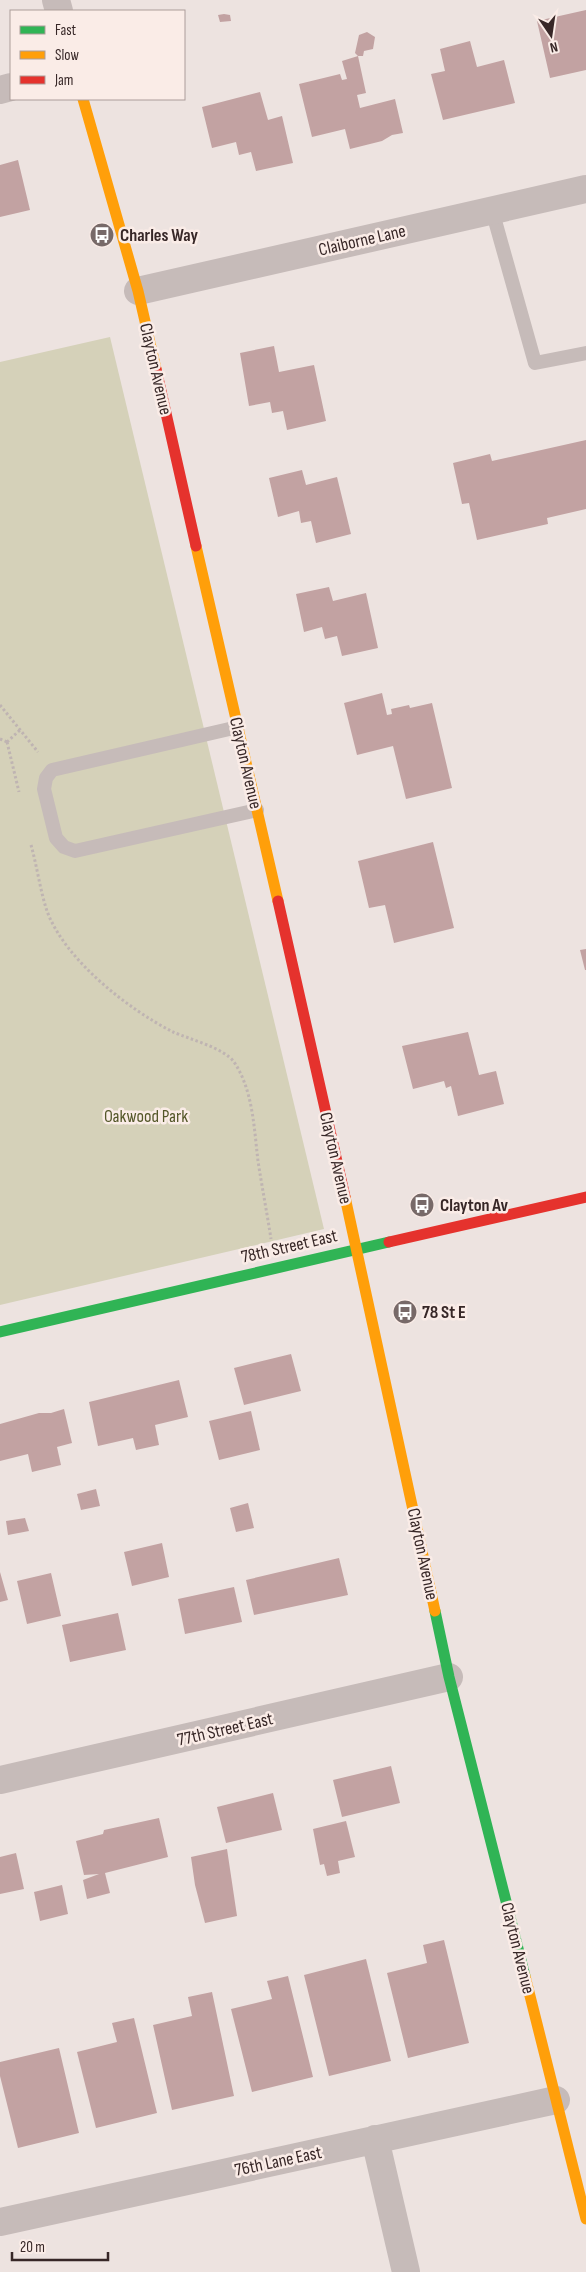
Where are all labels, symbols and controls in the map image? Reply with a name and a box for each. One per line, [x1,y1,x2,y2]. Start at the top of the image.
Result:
legend [10,10,185,100]
north arrow [526,10,576,60]
text: Fast [55,21,77,40]
text: N [548,38,559,56]
text: Slow [55,46,79,65]
text: Jam [54,71,73,90]
street label: Claiborne Lane [316,220,408,261]
bus stop icon: Charles Way [89,222,115,248]
place label: Charles Way [120,225,198,246]
street label: Clayton Avenue [135,321,176,417]
street label: Clayton Avenue [225,715,266,811]
park label: Oakwood Park [104,1106,188,1127]
street label: Clayton Avenue [315,1110,356,1206]
bus stop icon: Clayton Av [409,1192,435,1218]
place label: Clayton Av [440,1195,509,1216]
street label: 78th Street East [239,1225,340,1268]
bus stop icon: 78 St E [392,1299,418,1325]
place label: 78 St E [422,1302,466,1323]
street label: Clayton Avenue [403,1506,442,1602]
street label: 77th Street East [175,1708,275,1751]
street label: Clayton Avenue [496,1900,539,1996]
street label: 76th Lane East [233,2142,324,2181]
scale bar [12,2230,109,2262]
text: 20 m [20,2238,45,2257]

